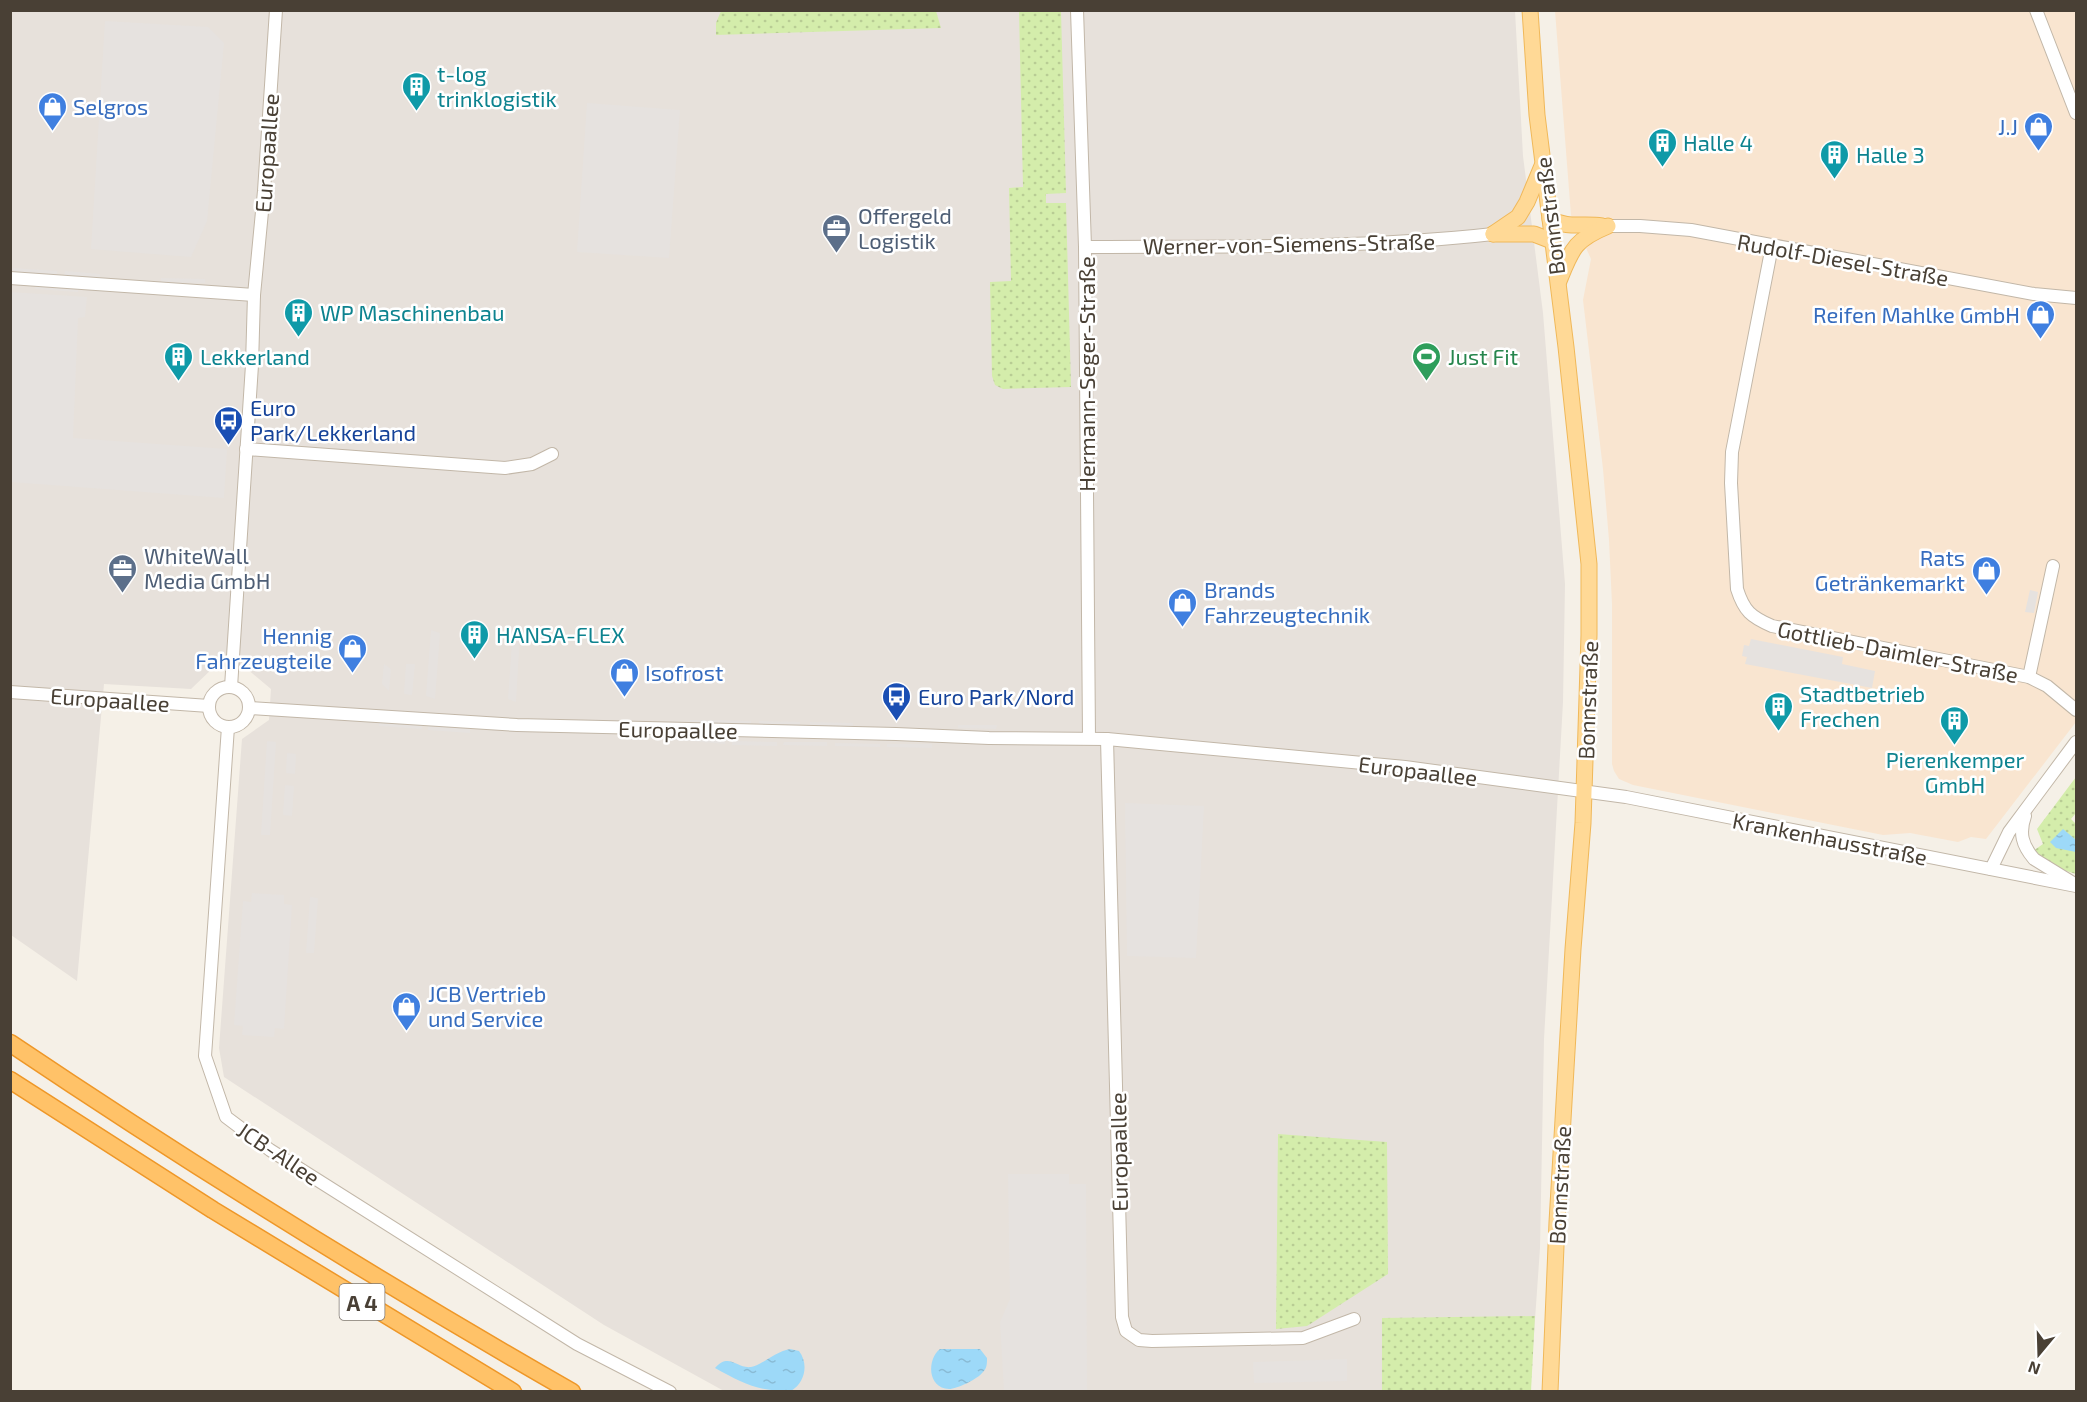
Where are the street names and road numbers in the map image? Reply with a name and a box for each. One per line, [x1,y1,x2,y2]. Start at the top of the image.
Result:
street label: Europaallee [249,92,283,214]
street label: Bonnstraße [1529,155,1569,277]
street label: Werner-von-Siemens-Straße [1143,227,1435,259]
street label: Rudolf-Diesel-Straße [1735,228,1951,290]
street label: Hermann-Seger-Straße [1073,256,1099,492]
street label: Gottlieb-Daimler-Straße [1775,615,2021,687]
street label: Bonnstraße [1572,640,1602,760]
street label: Europaallee [49,682,171,716]
street label: Europaallee [618,715,738,743]
street label: Europaallee [1357,750,1479,790]
street label: Krankenhausstraße [1730,806,1930,870]
street label: Europaallee [1104,1092,1132,1212]
street label: JCB-Allee [233,1116,325,1190]
street label: Bonnstraße [1543,1125,1575,1245]
road number: A 4 [340,1284,385,1320]

